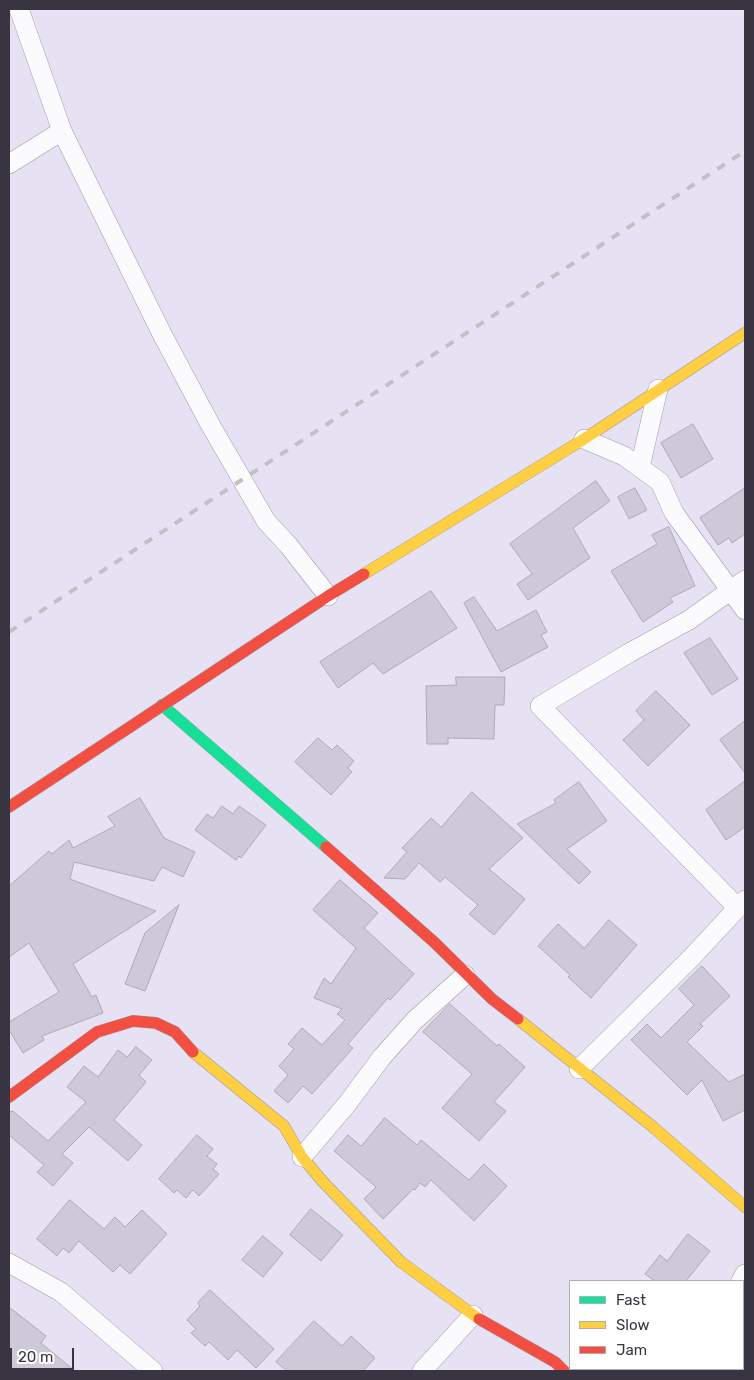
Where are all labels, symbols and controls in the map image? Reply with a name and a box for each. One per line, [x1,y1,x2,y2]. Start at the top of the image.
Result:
legend [569,1280,744,1370]
text: Fast [616,1291,646,1309]
text: Slow [616,1316,649,1334]
scale bar [12,1338,76,1370]
text: Jam [616,1341,647,1359]
text: 20 m [18,1348,53,1366]

